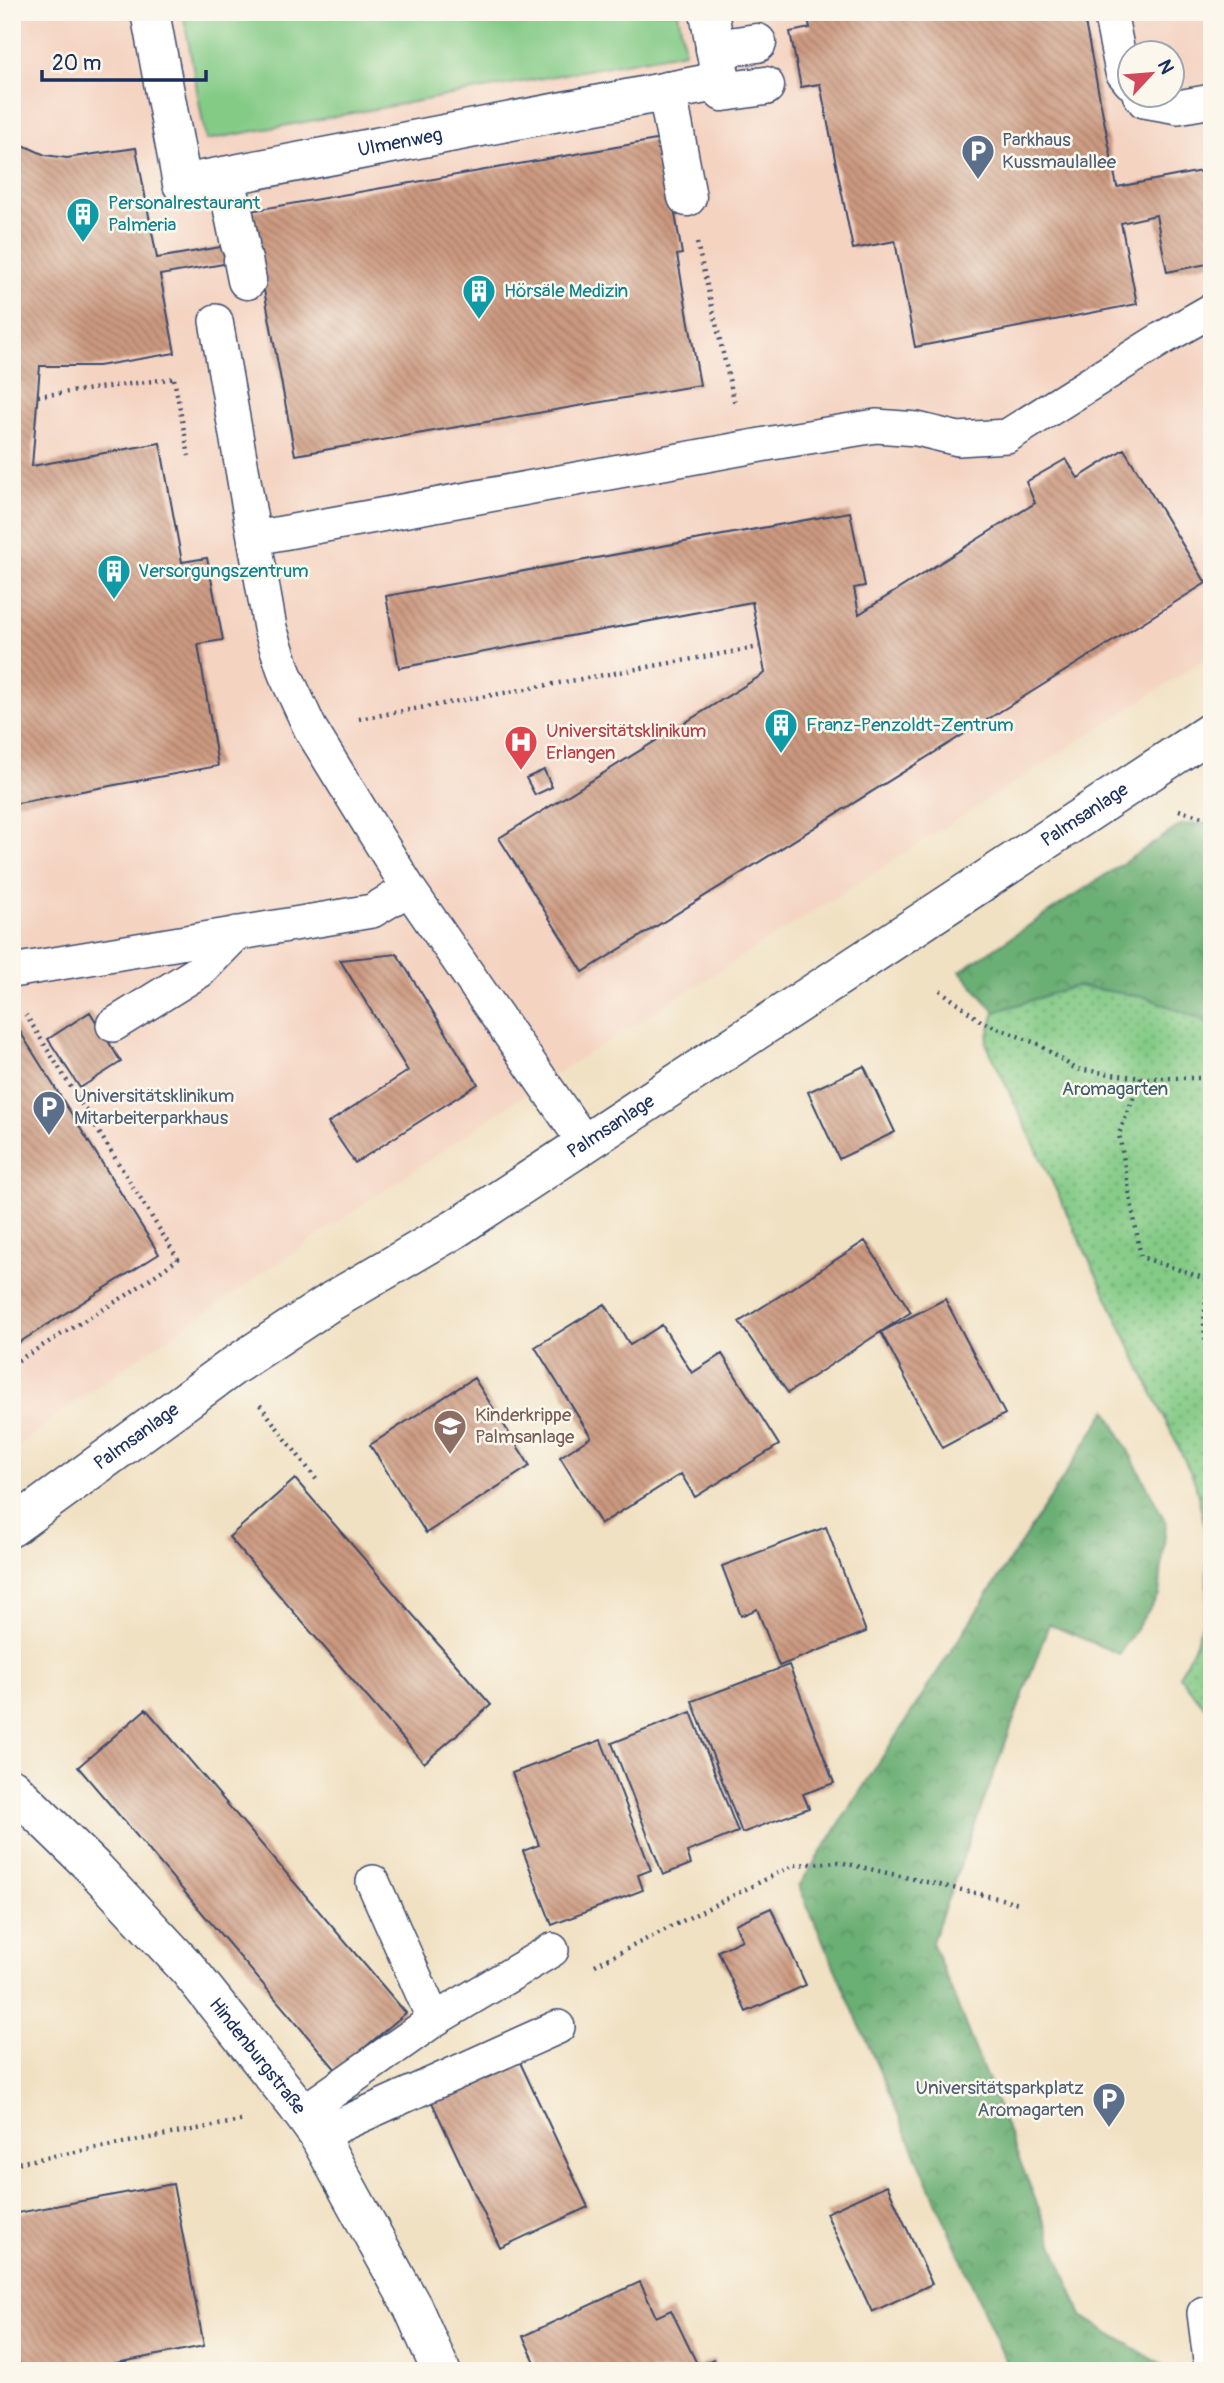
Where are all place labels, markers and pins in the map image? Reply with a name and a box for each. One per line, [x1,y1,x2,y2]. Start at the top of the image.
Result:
place label: Parkhaus Kussmaulallee [1002,128,1117,174]
parking icon: Parkhaus Kussmaulallee [959,132,997,181]
place label: Personalrestaurant Palmeria [108,191,261,237]
building icon: Personalrestaurant Palmeria [64,195,102,244]
building icon: Hörsäle Medizin [460,272,498,321]
place label: Hörsäle Medizin [504,279,628,303]
building icon: Versorgungszentrum [95,552,133,601]
place label: Versorgungszentrum [138,559,309,583]
building icon: Franz-Penzoldt-Zentrum [762,706,800,755]
place label: Franz-Penzoldt-Zentrum [806,713,1014,737]
place label: Universitätsklinikum Erlangen [546,719,706,765]
hospital icon: Universitätsklinikum Erlangen [502,723,540,772]
place label: Universitätsklinikum Mitarbeiterparkhaus [74,1084,234,1130]
parking icon: Universitätsklinikum Mitarbeiterparkhaus [30,1088,68,1137]
place label: Kinderkrippe Palmsanlage [475,1403,575,1449]
school or university icon: Kinderkrippe Palmsanlage [431,1407,469,1456]
place label: Universitätsparkplatz Aromagarten [915,2076,1084,2122]
parking icon: Universitätsparkplatz Aromagarten [1090,2080,1128,2129]

